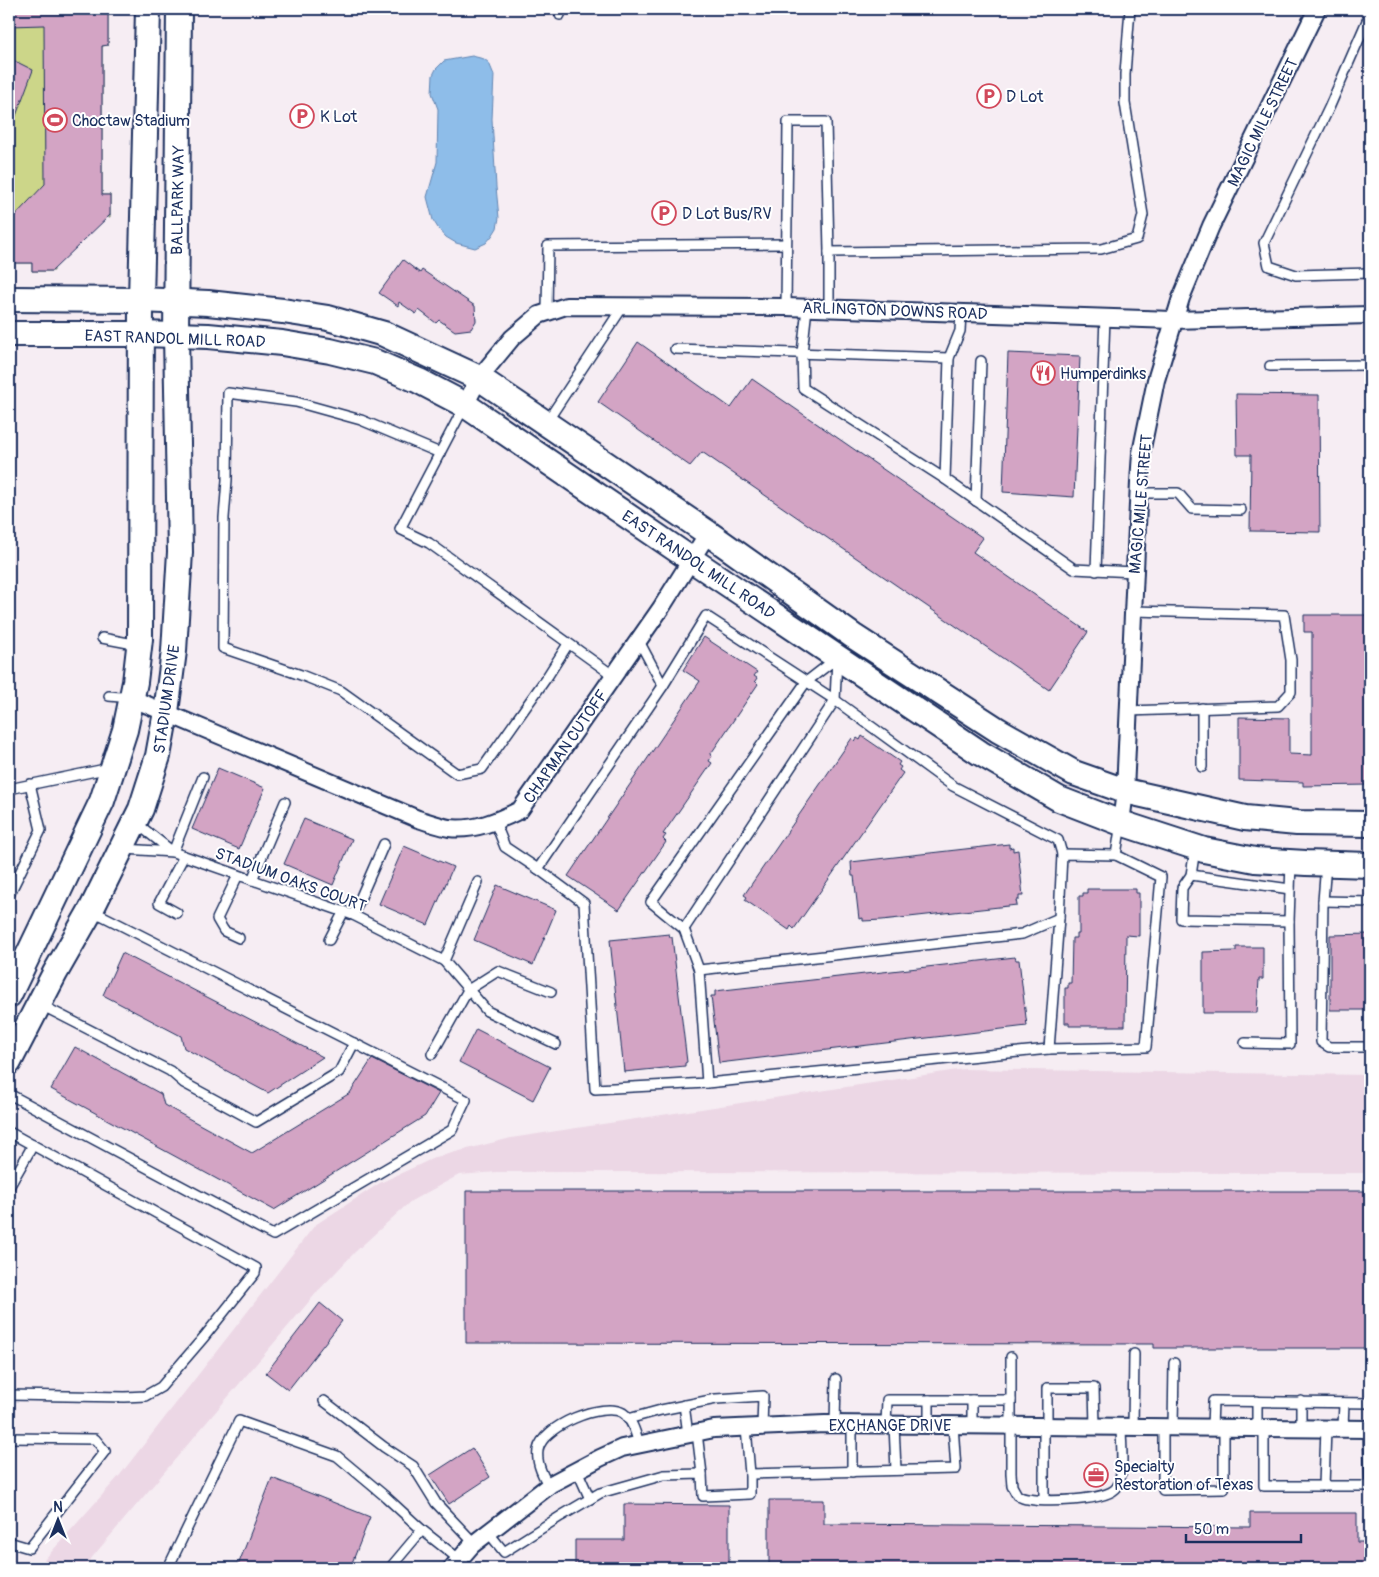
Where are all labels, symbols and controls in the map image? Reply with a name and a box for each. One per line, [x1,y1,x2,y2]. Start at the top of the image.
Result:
street label: MAGIC MILE STREET [1223,55,1303,190]
parking icon: D Lot [976,83,1002,109]
place label: D Lot [1006,87,1044,107]
parking icon: K Lot [289,103,315,129]
sports icon: Choctaw Stadium [42,107,68,133]
place label: K Lot [320,107,358,127]
place label: Choctaw Stadium [72,111,190,131]
street label: BALLPARK WAY [167,145,189,255]
parking icon: D Lot Bus/RV [651,200,677,226]
place label: D Lot Bus/RV [682,204,772,224]
street label: ARLINGTON DOWNS ROAD [802,298,988,324]
street label: EAST RANDOL MILL ROAD [84,326,266,352]
restaurant icon: Humperdinks [1030,360,1056,386]
place label: Humperdinks [1060,364,1146,384]
street label: MAGIC MILE STREET [1125,433,1157,575]
street label: EAST RANDOL MILL ROAD [618,506,779,624]
street label: STADIUM DRIVE [149,643,185,755]
street label: CHAPMAN CUTOFF [519,686,613,807]
street label: STADIUM OAKS COURT [212,843,369,917]
street label: EXCHANGE DRIVE [829,1416,951,1436]
place label: Specialty Restoration of Texas [1114,1457,1253,1495]
office icon: Specialty Restoration of Texas [1083,1462,1109,1488]
north arrow [32,1494,82,1544]
text: N [53,1499,63,1516]
scale bar [1186,1512,1302,1544]
text: 50 m [1194,1520,1229,1539]

